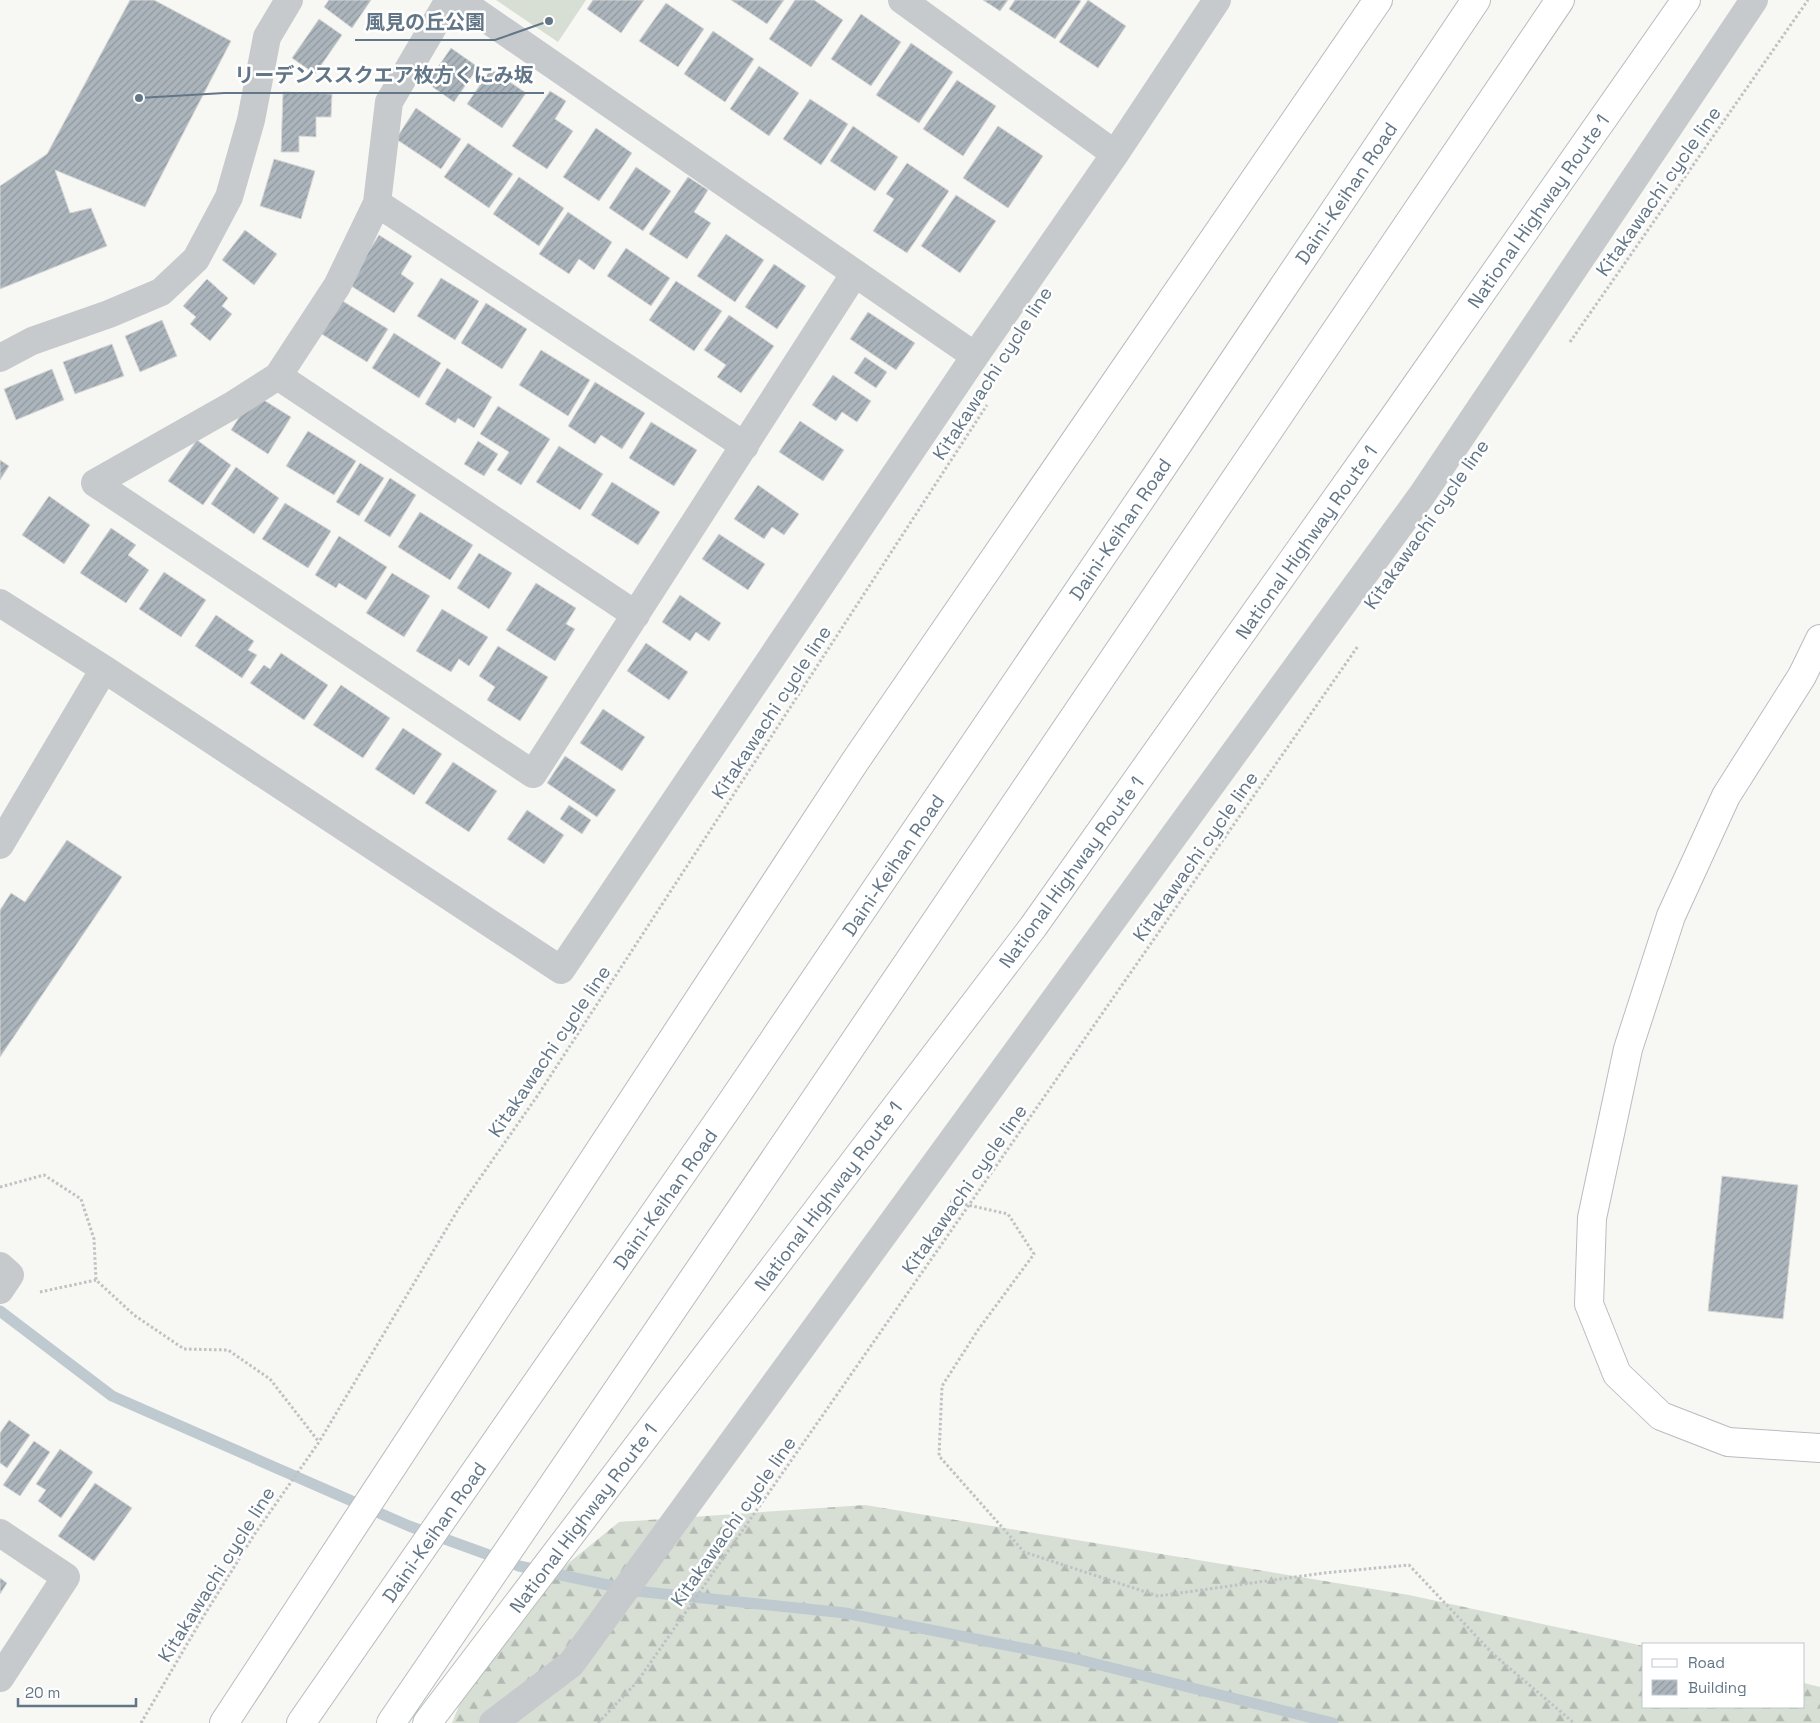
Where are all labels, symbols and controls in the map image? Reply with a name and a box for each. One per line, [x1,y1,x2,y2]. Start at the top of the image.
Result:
callout: 風見の丘公園 [355,5,495,40]
text: 風見の丘公園 [365,9,485,35]
callout: リーデンススクエア枚方くにみ坂 [224,58,544,93]
text: リーデンススクエア枚方くにみ坂 [234,62,534,88]
street label: Kitakawachi cycle line [1590,101,1727,281]
street label: National Highway Route 1 [1462,109,1615,313]
street label: Daini-Keihan Road [1290,117,1403,269]
street label: Kitakawachi cycle line [927,282,1058,465]
street label: Kitakawachi cycle line [1358,434,1495,614]
street label: National Highway Route 1 [1230,440,1383,644]
street label: Daini-Keihan Road [1064,453,1177,605]
street label: Kitakawachi cycle line [706,621,837,804]
street label: Kitakawachi cycle line [1127,766,1264,946]
street label: National Highway Route 1 [993,771,1149,973]
street label: Daini-Keihan Road [837,789,950,941]
street label: Kitakawachi cycle line [483,960,616,1142]
street label: National Highway Route 1 [749,1096,908,1296]
street label: Kitakawachi cycle line [896,1099,1033,1279]
street label: Daini-Keihan Road [608,1124,723,1274]
street label: National Highway Route 1 [504,1418,663,1618]
street label: Kitakawachi cycle line [665,1431,802,1611]
street label: Daini-Keihan Road [377,1457,492,1607]
street label: Kitakawachi cycle line [152,1482,281,1667]
legend [1642,1643,1805,1708]
text: Road [1688,1653,1725,1672]
scale bar [18,1676,135,1708]
text: Building [1688,1678,1747,1697]
text: 20 m [25,1683,60,1702]

